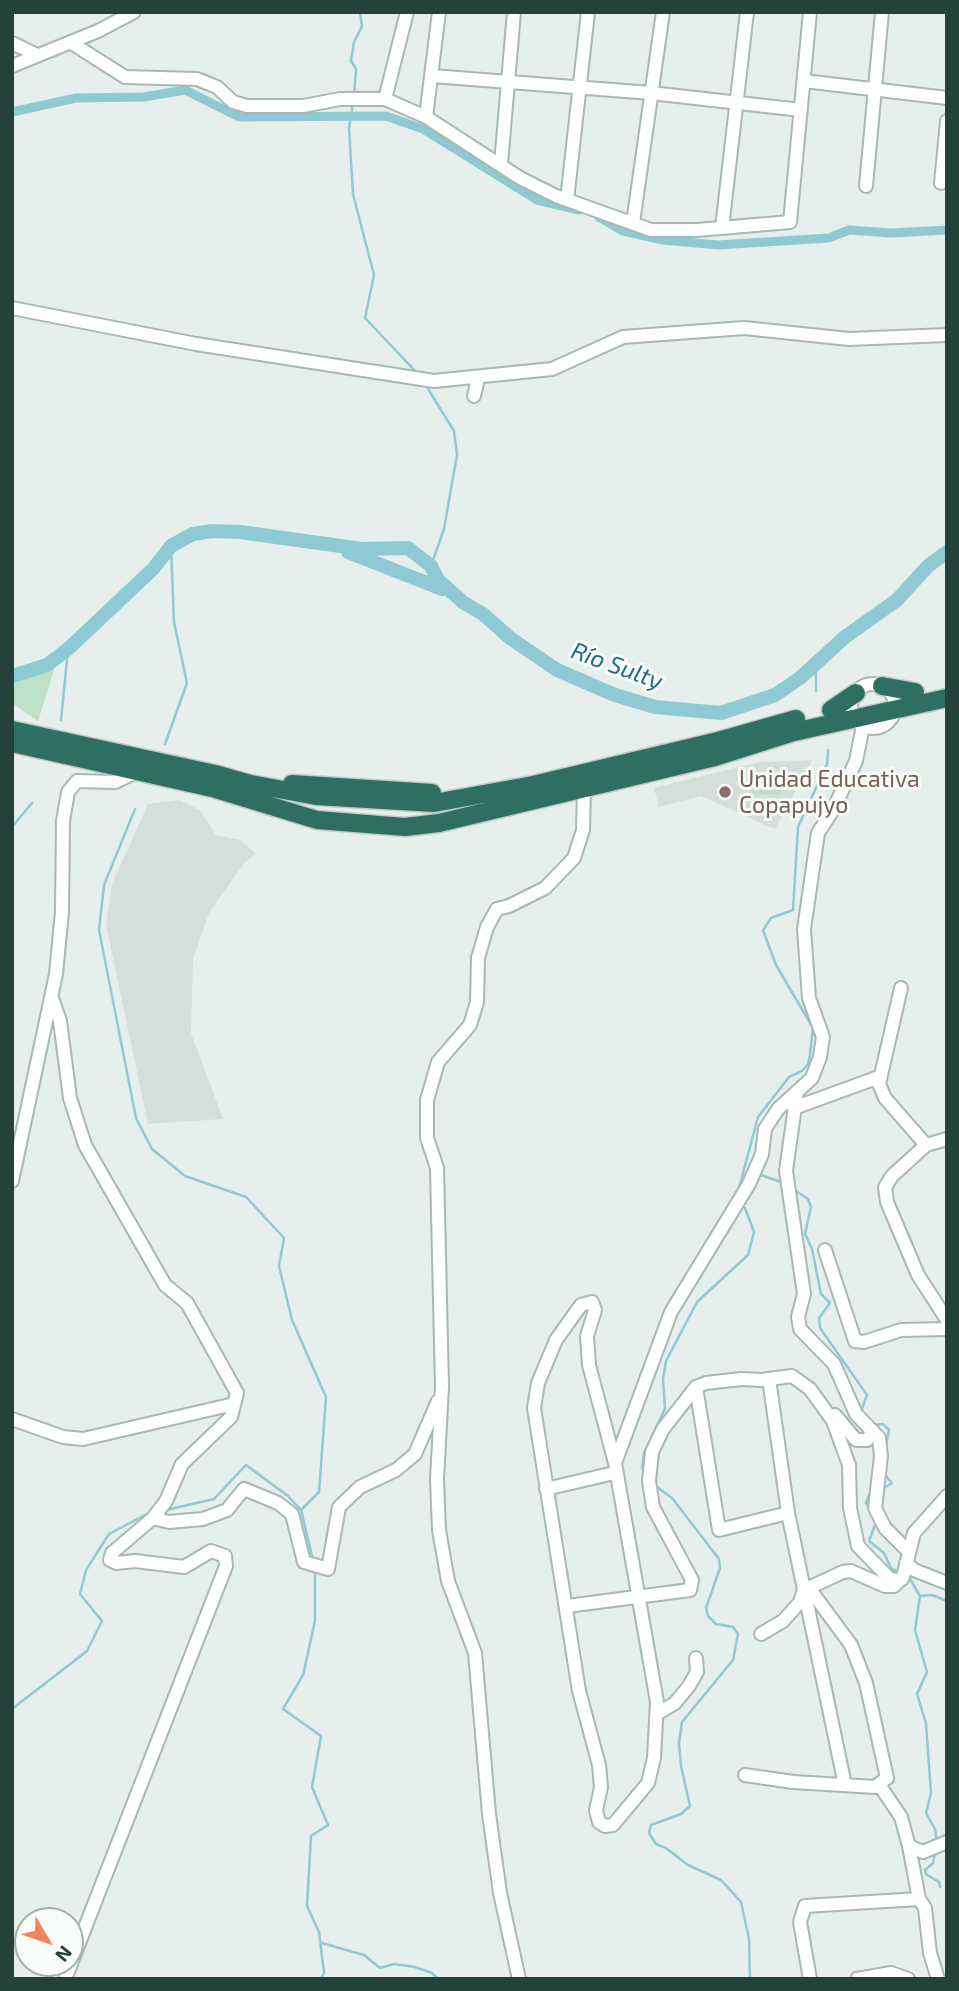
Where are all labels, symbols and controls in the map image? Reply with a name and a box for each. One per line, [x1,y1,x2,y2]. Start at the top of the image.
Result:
water label: Río Sulty [567,636,667,696]
place label: Unidad Educativa Copapujyo [739,765,920,819]
marker: Unidad Educativa Copapujyo [717,784,733,800]
north arrow [14,1907,84,1977]
text: N [51,1942,77,1967]

